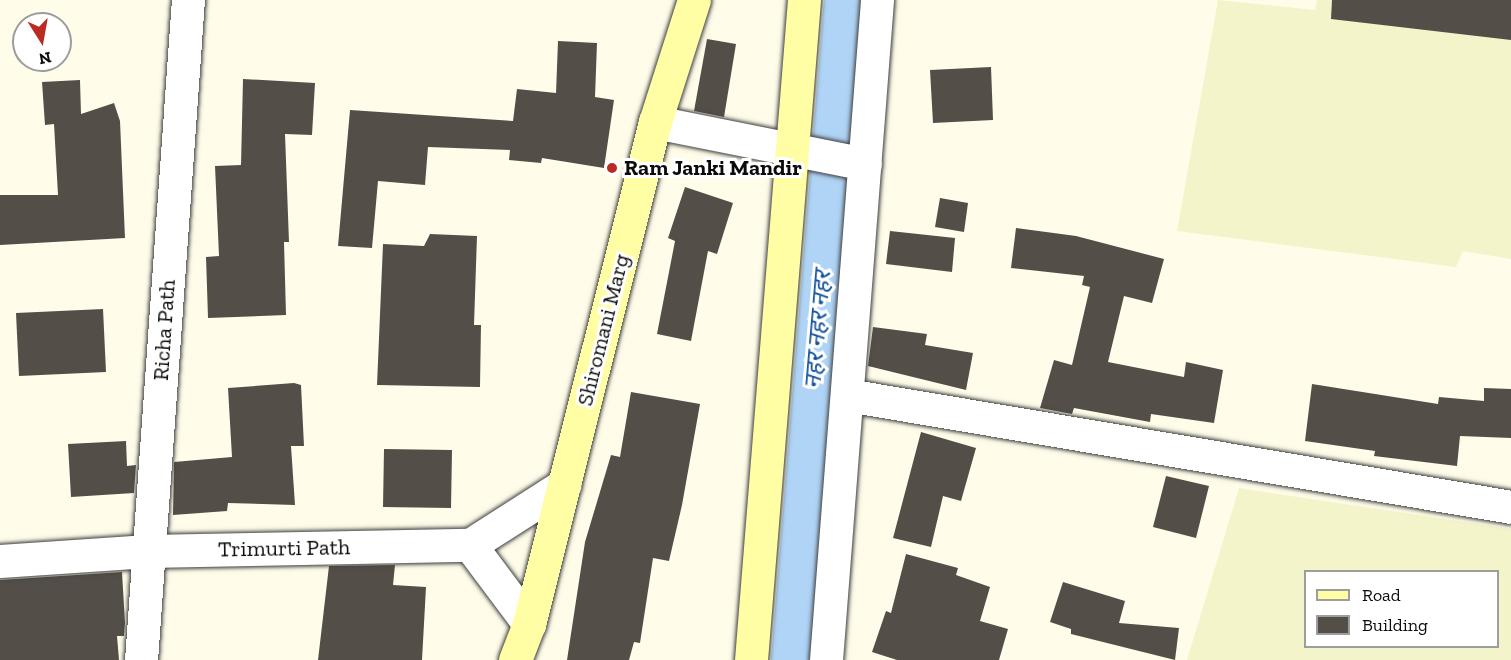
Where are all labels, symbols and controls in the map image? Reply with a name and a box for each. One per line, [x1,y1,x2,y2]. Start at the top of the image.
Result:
north arrow [12,12,72,72]
text: N [37,48,53,69]
place label: Ram Janki Mandir [624,155,802,181]
marker: Ram Janki Mandir [605,161,619,175]
street label: Shiromani Marg [571,252,635,408]
water label: नहर नहर नहर [798,270,836,390]
street label: Richa Path [147,278,181,382]
street label: Trimurti Path [218,534,350,562]
legend [1304,570,1499,648]
text: Road [1362,584,1401,606]
text: Building [1362,614,1428,636]

